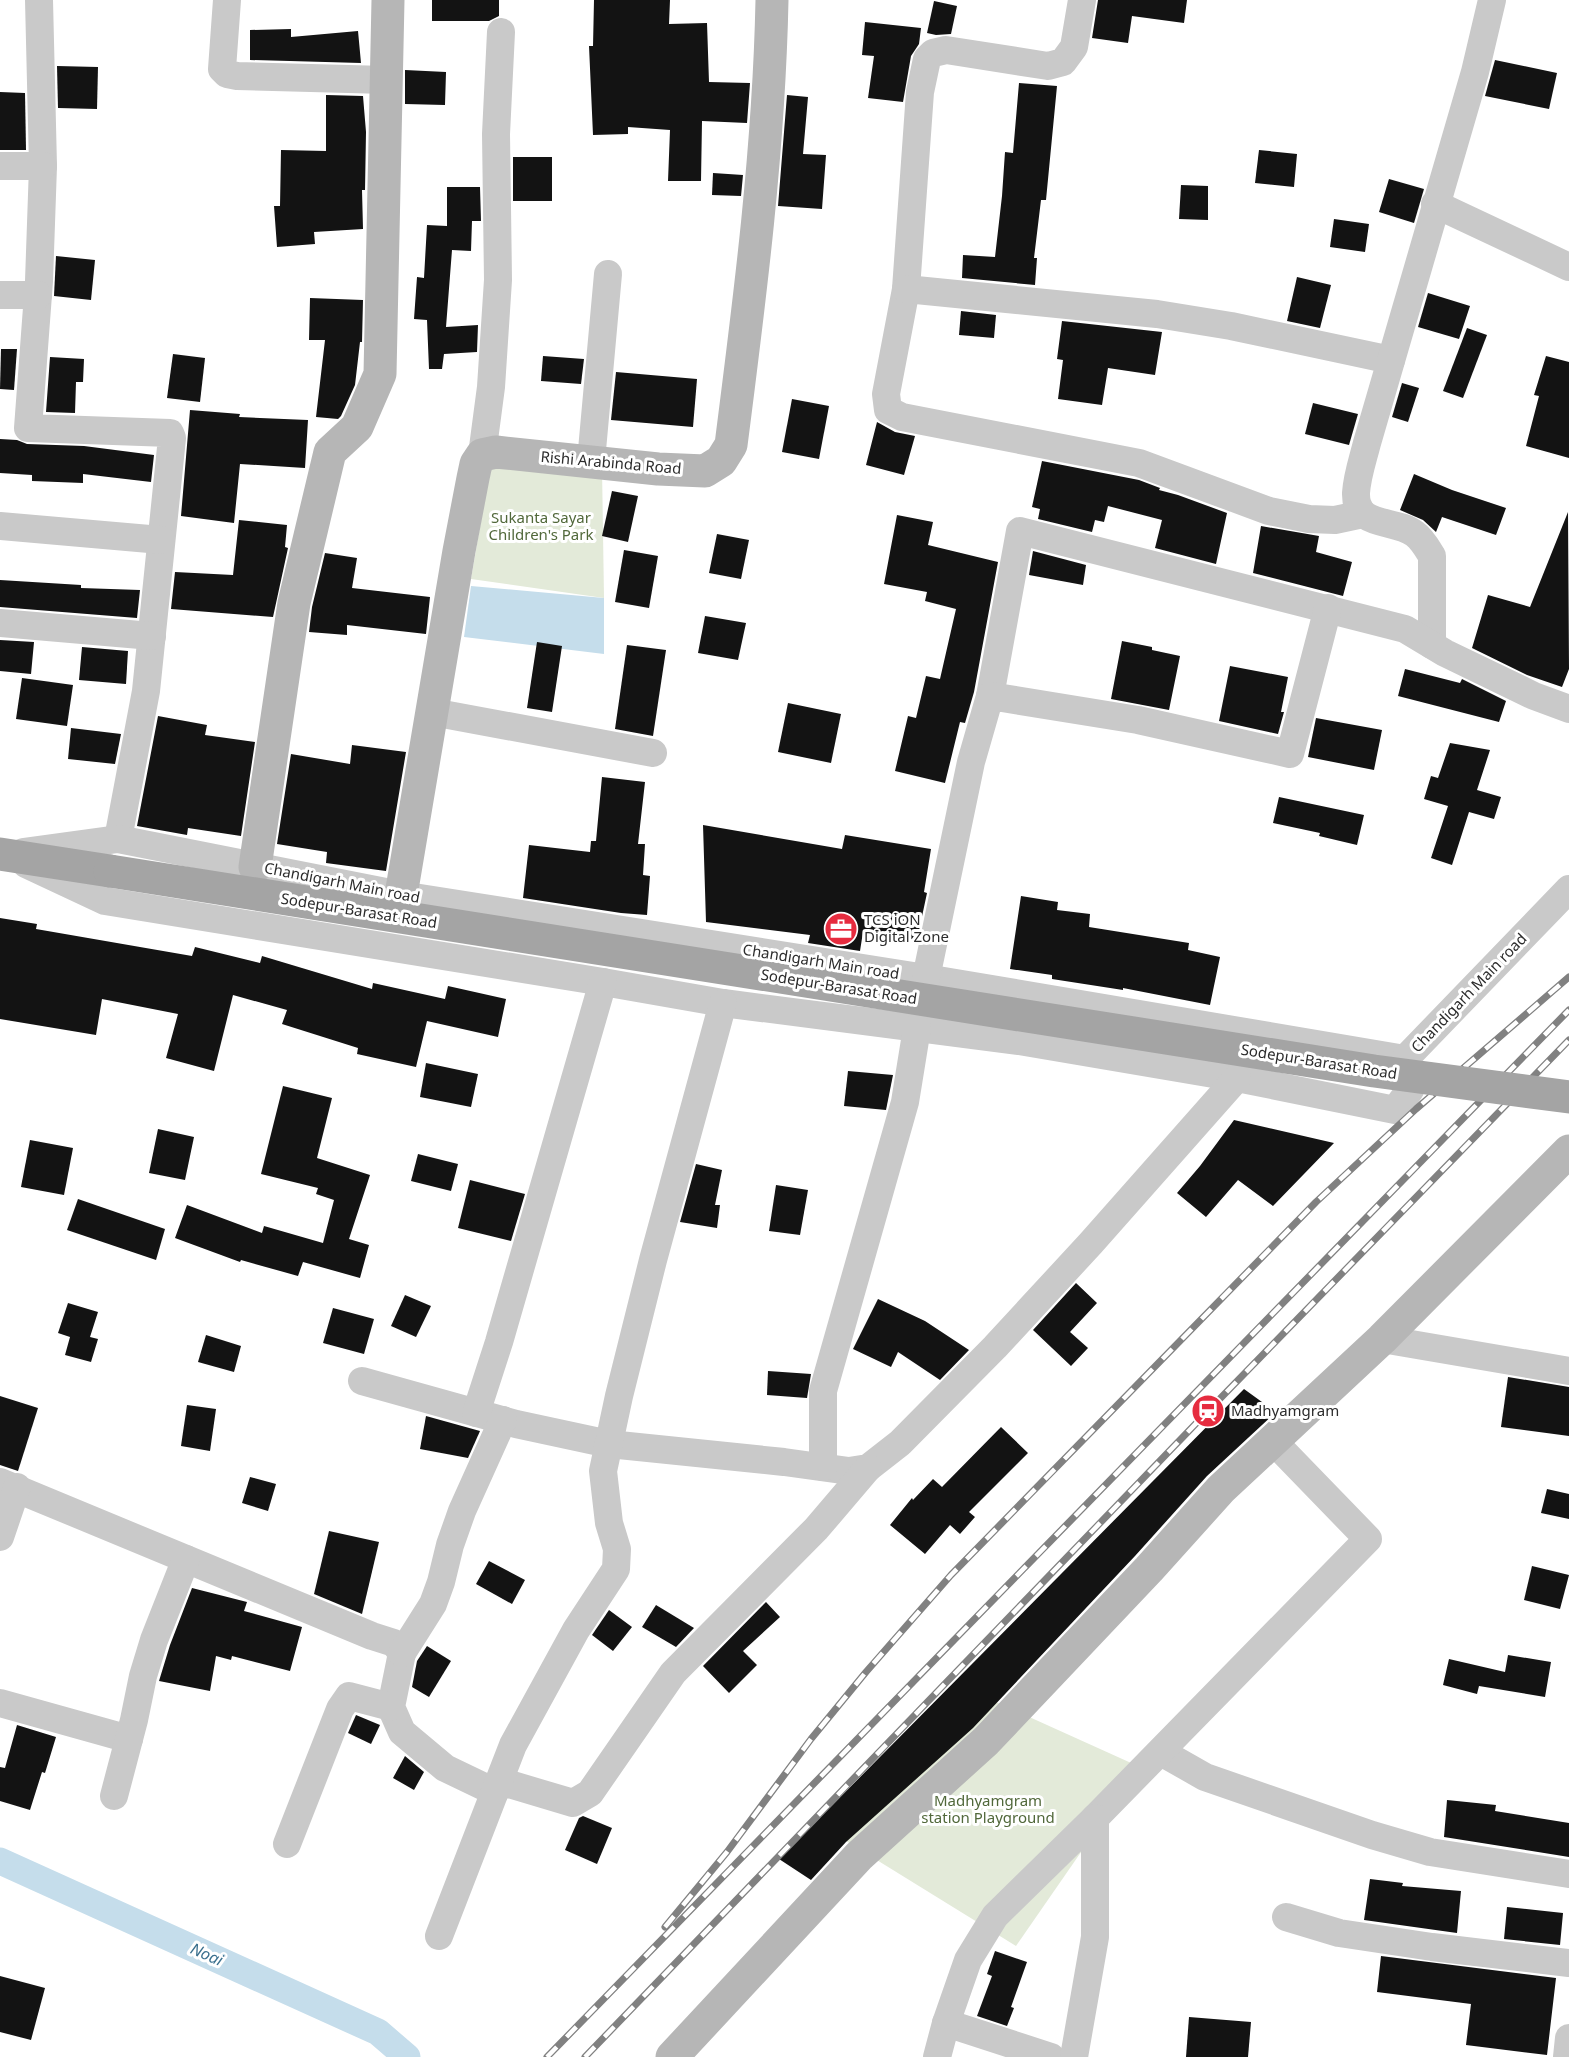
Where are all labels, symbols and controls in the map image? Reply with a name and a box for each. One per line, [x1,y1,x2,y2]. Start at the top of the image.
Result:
street label: Rishi Arabinda Road [540,446,682,478]
park label: Sukanta Sayar Children's Park [489,507,593,544]
street label: Chandigarh Main road [263,857,422,907]
street label: Sodepur-Barasat Road [280,888,439,932]
place label: TCS iON Digital Zone [864,909,949,946]
office icon: TCS iON Digital Zone [823,911,859,947]
street label: Chandigarh Main road [1406,928,1530,1056]
street label: Chandigarh Main road [741,939,901,983]
street label: Sodepur-Barasat Road [760,964,919,1008]
street label: Sodepur-Barasat Road [1240,1039,1399,1083]
station icon: Madhyamgram [1190,1393,1226,1429]
place label: Madhyamgram [1231,1400,1339,1420]
park label: Madhyamgram station Playground [921,1790,1055,1827]
water label: Noai [187,1937,228,1971]

